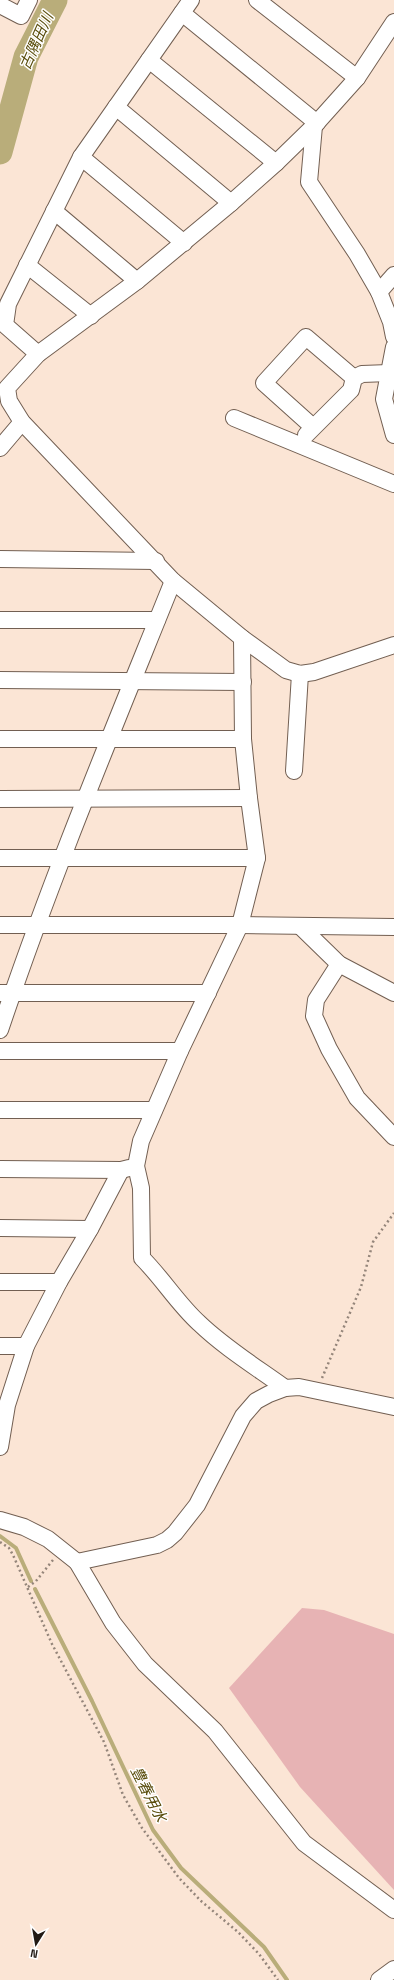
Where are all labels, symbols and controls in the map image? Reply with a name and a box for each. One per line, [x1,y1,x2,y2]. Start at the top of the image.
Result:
water label: 古隅田川 [15,8,58,72]
water label: 豊春用水 [127,1763,172,1827]
north arrow [16,1924,56,1964]
text: N [29,1946,39,1961]

